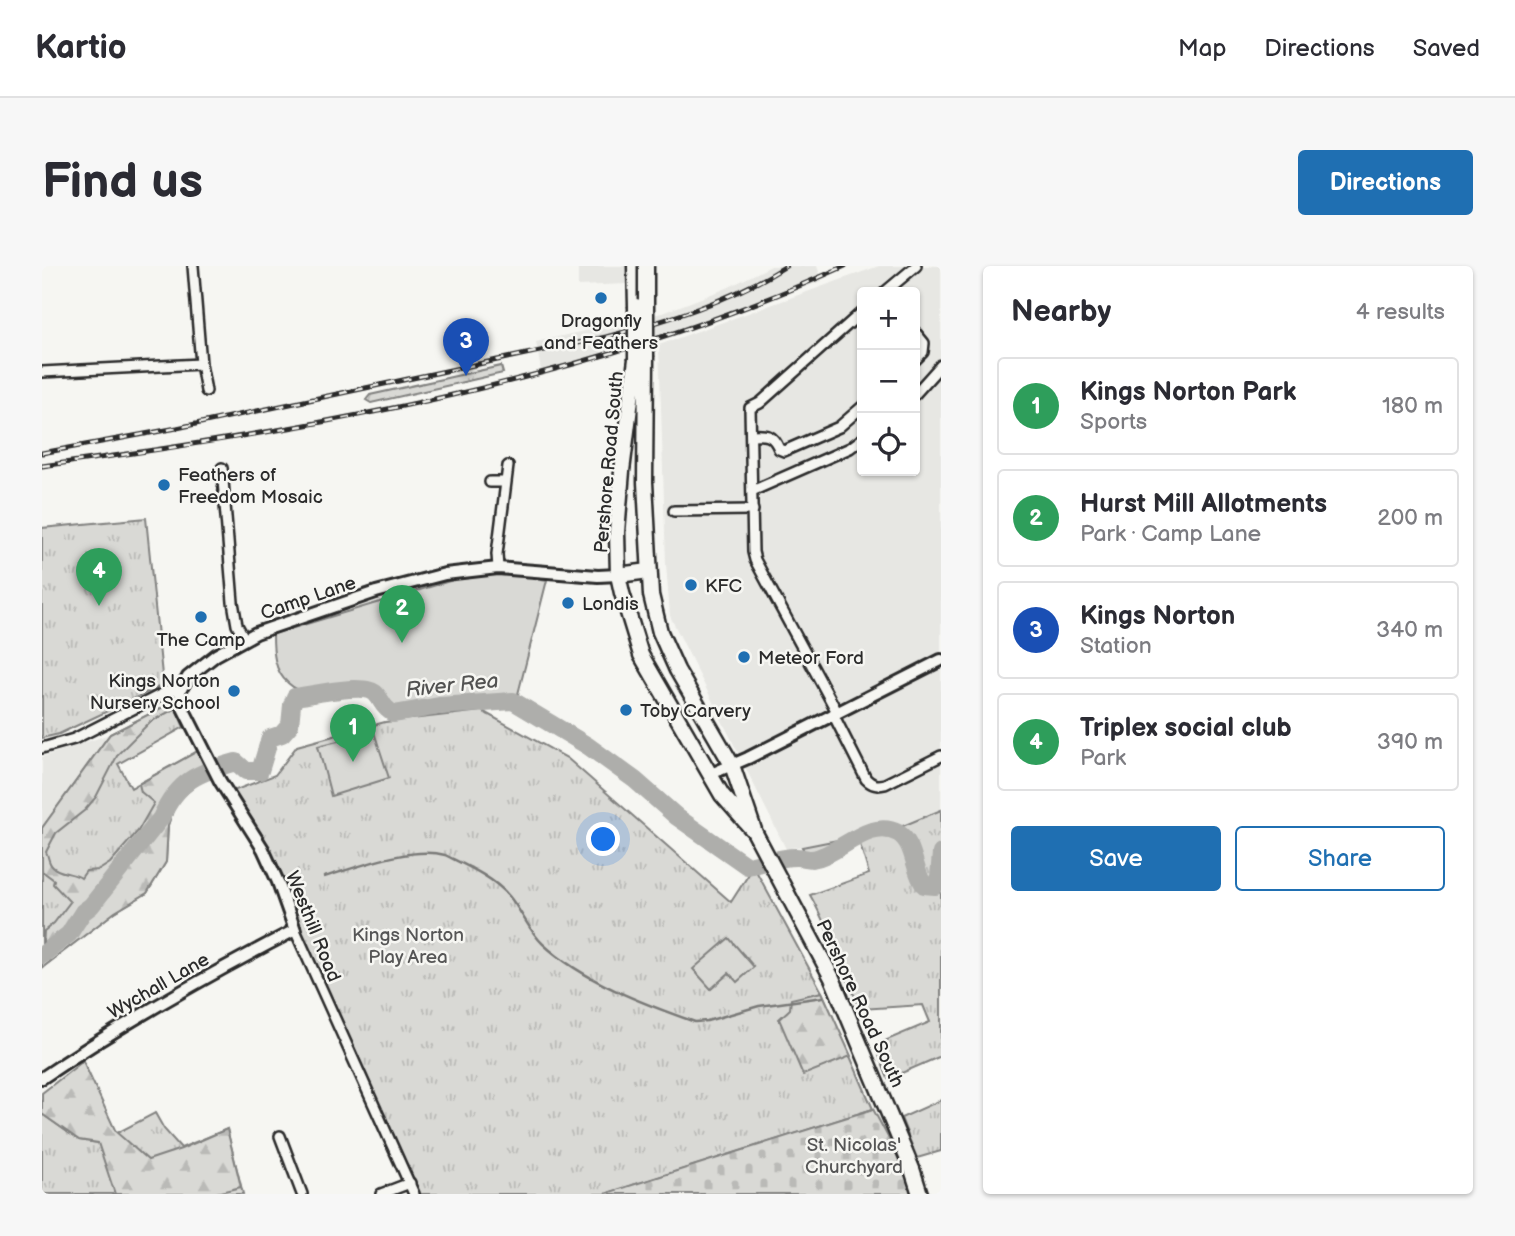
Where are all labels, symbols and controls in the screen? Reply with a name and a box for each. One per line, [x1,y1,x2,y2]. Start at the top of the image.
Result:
text: Kartio [35,28,127,68]
text: Map [1178,34,1226,63]
text: Directions [1264,34,1375,63]
text: Saved [1413,34,1480,63]
button: Directions [1298,150,1473,215]
text: Find us [42,153,203,212]
map controls [857,287,920,476]
button: + [857,287,920,350]
marker: Dragonfly and Feathers [593,290,609,306]
text: Nearby [1011,294,1111,330]
text: 4 results [1356,298,1445,326]
place label: Dragonfly and Feathers [544,310,658,355]
pin: 3 [443,318,489,376]
button: − [857,350,920,413]
street label: Pershore Road South [590,370,629,554]
text: Kings Norton Park [1080,377,1296,408]
text: 1 [1031,392,1041,420]
text: 180 m [1382,392,1443,420]
text: Sports [1080,408,1147,436]
button: locate [857,413,920,476]
place label: Feathers of Freedom Mosaic [178,464,323,509]
marker: Feathers of Freedom Mosaic [156,477,172,493]
text: Hurst Mill Allotments [1080,489,1327,520]
text: 2 [1029,504,1043,532]
text: 200 m [1377,504,1443,532]
text: Park · Camp Lane [1080,520,1261,548]
pin: 4 [76,548,122,606]
street label: Camp Lane [258,571,359,625]
place label: KFC [705,575,742,598]
marker: KFC [683,577,699,593]
pin: 2 [379,585,425,643]
place label: Londis [582,593,639,616]
marker: Londis [560,595,576,611]
text: Kings Norton [1080,601,1235,632]
marker: The Camp [193,609,209,625]
text: 3 [1029,616,1043,644]
text: 340 m [1376,616,1443,644]
place label: The Camp [157,629,245,652]
text: Station [1080,632,1152,660]
place label: Meteor Ford [758,647,864,670]
marker: Meteor Ford [736,649,752,665]
water label: River Rea [404,668,500,703]
place label: Kings Norton Nursery School [90,670,220,715]
marker: Kings Norton Nursery School [226,683,242,699]
place label: Toby Carvery [640,700,751,723]
marker: Toby Carvery [618,702,634,718]
pin: 1 [330,704,376,762]
text: Triplex social club [1080,713,1292,744]
text: 4 [1029,728,1043,756]
text: 390 m [1377,728,1443,756]
text: Park [1080,744,1126,772]
your location [586,822,620,856]
button: Save [1011,826,1221,891]
button: Share [1235,826,1445,891]
street label: Westhill Road [280,868,345,985]
street label: Pershore Road South [811,916,909,1091]
park label: Kings Norton Play Area [352,924,464,969]
street label: Wychall Lane [104,948,214,1025]
park label: St. Nicolas' Churchyard [805,1134,903,1179]

